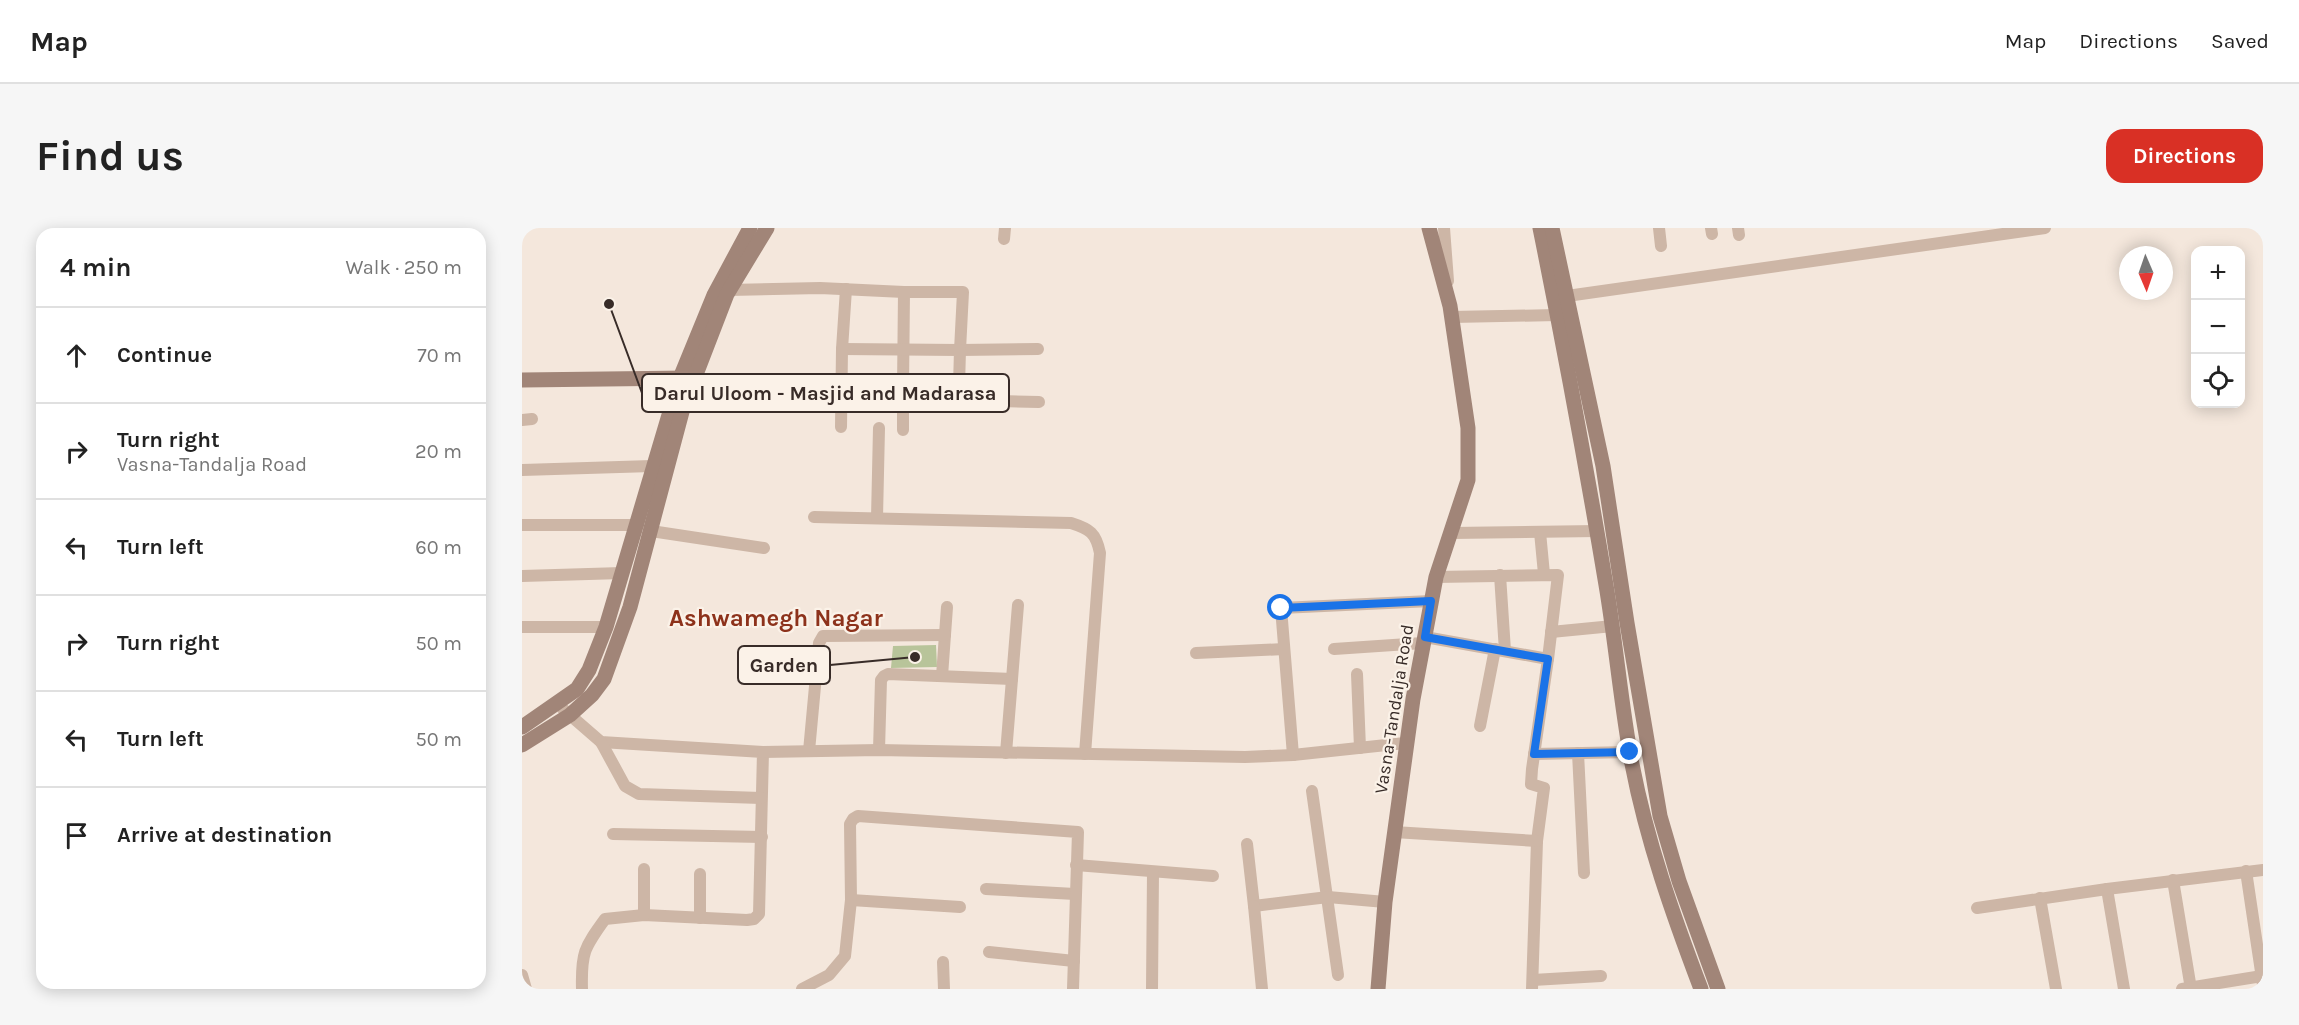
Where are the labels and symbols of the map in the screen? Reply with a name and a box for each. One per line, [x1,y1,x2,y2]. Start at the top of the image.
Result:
north arrow [2119,246,2173,300]
callout: Darul Uloom - Masjid and Madarasa [642,374,1009,412]
text: Darul Uloom - Masjid and Madarasa [654,382,996,405]
route start [1267,594,1293,620]
district label: Ashwamegh Nagar [669,604,884,632]
street label: Vasna-Tandalja Road [1370,623,1418,795]
callout: Garden [738,646,830,684]
text: Garden [750,654,818,677]
route end [1616,738,1642,764]

